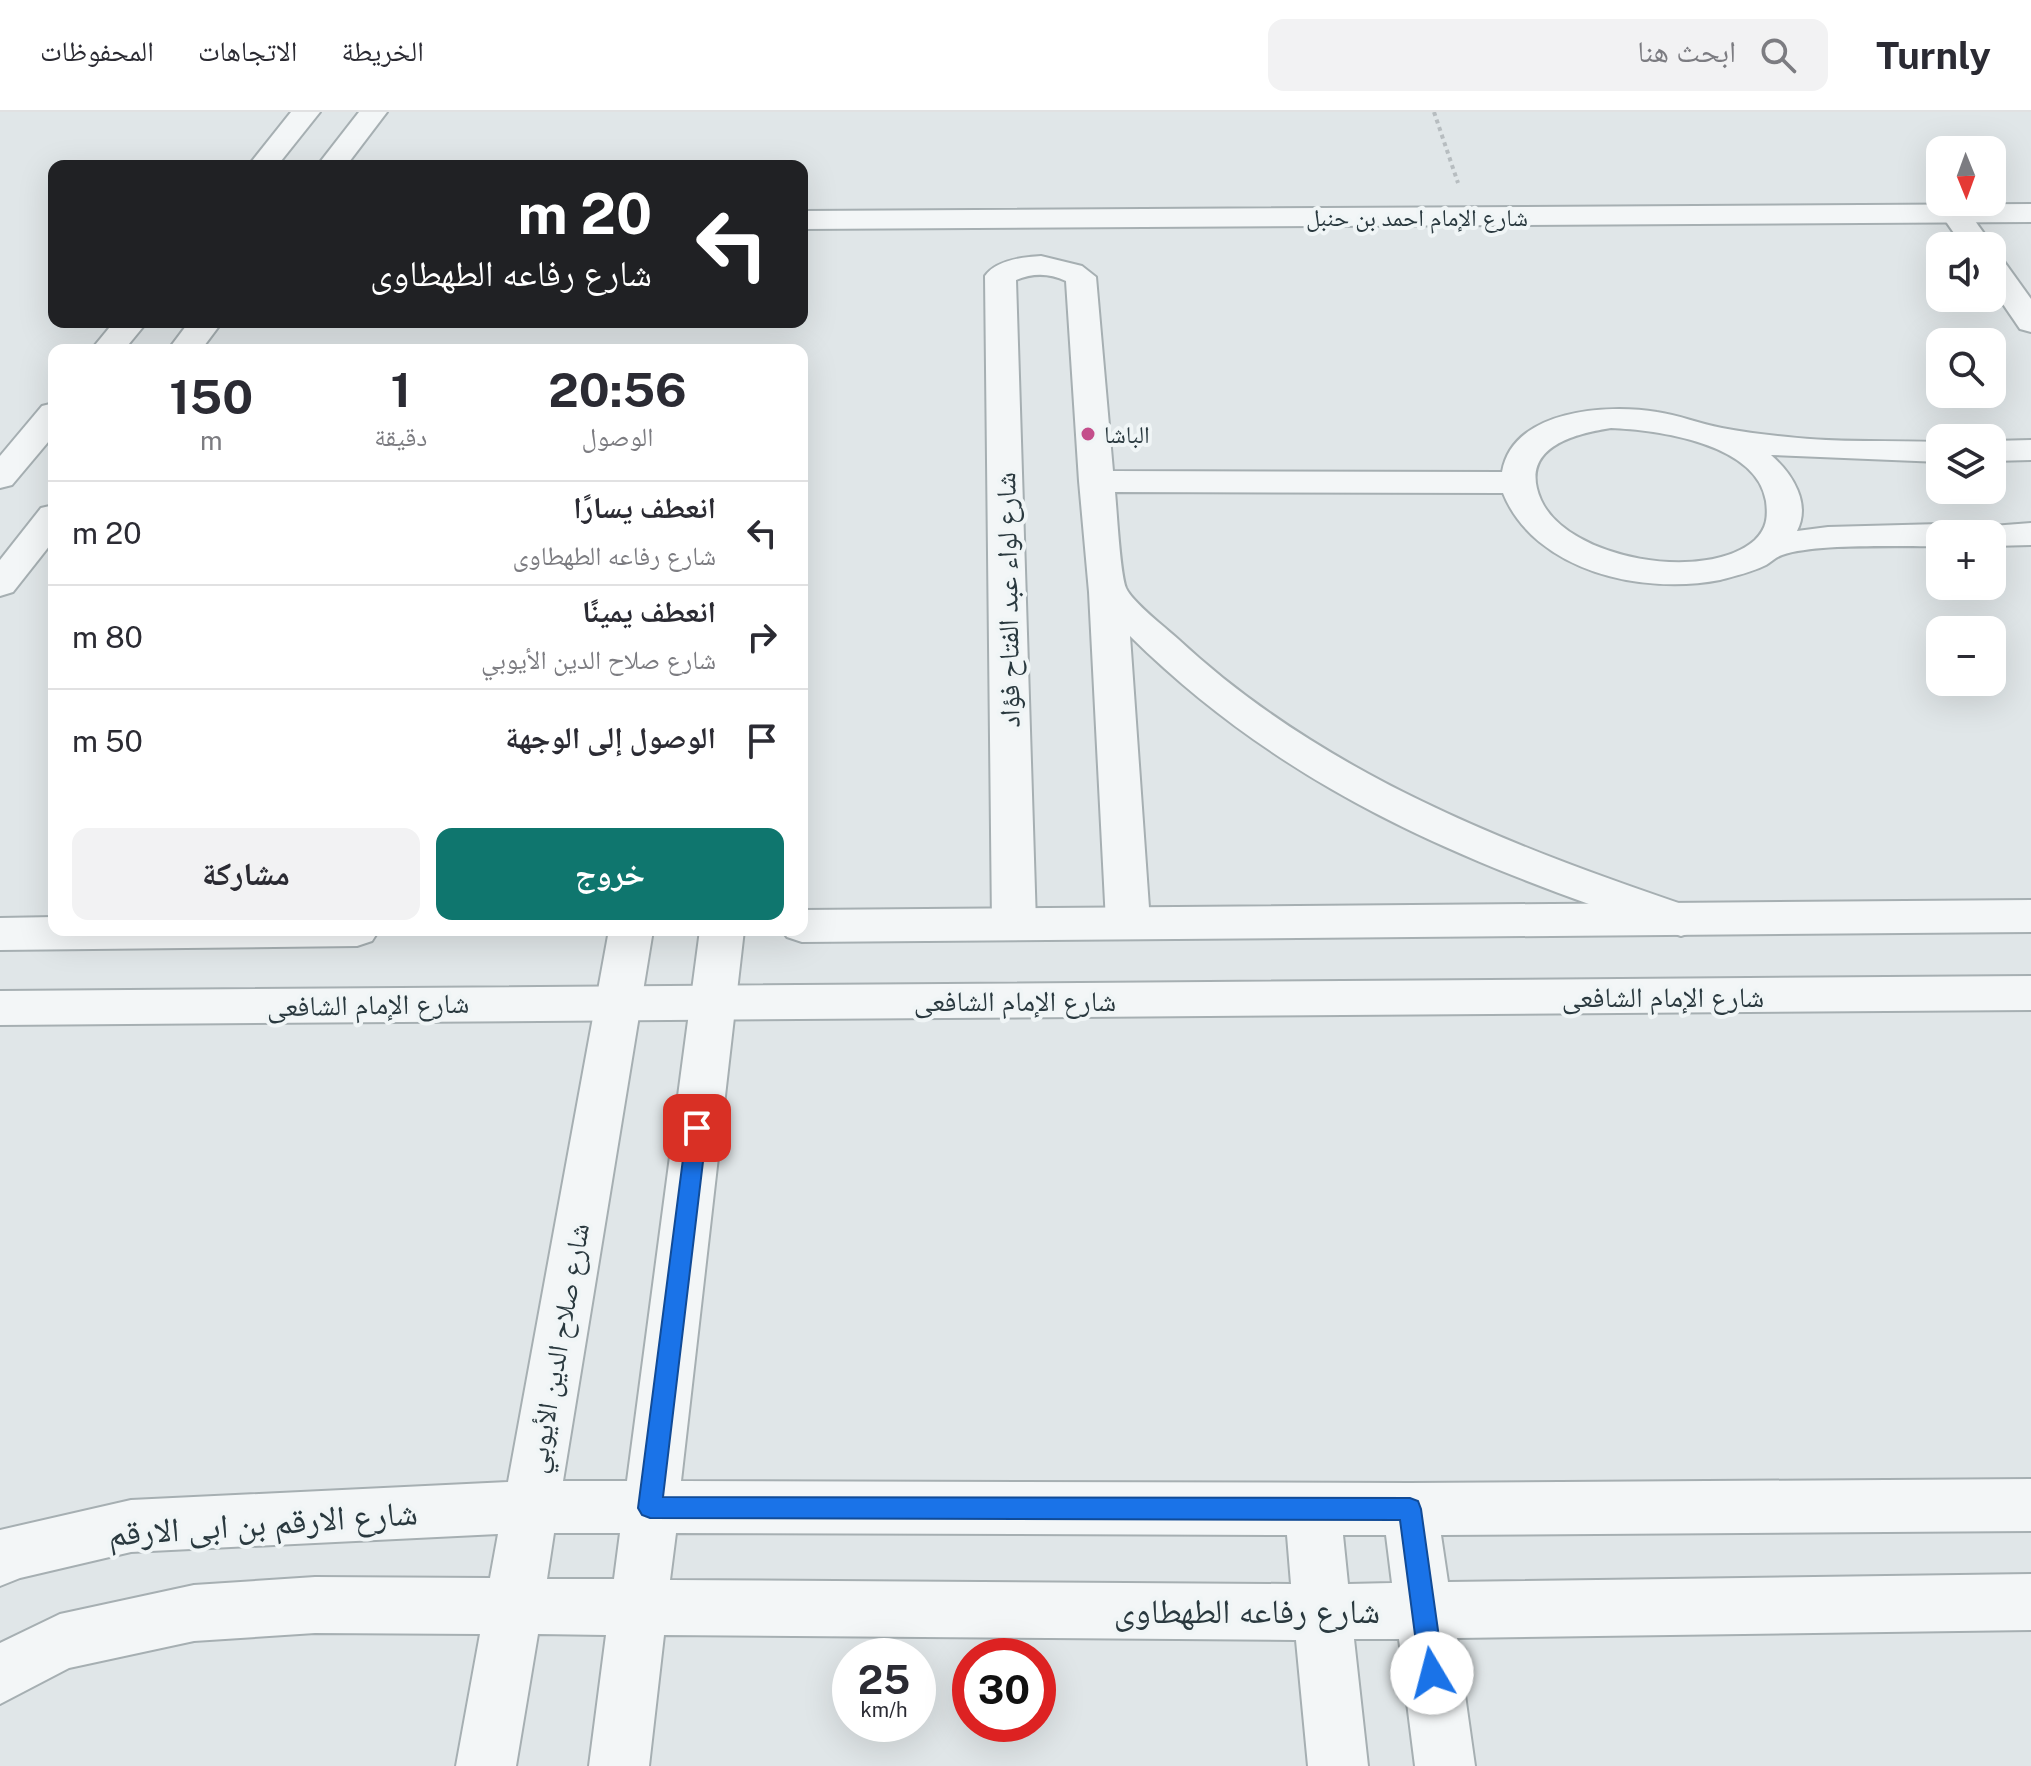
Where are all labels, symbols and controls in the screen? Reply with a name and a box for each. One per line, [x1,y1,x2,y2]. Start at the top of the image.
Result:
search box [1268,19,1828,91]
text: ابحث هنا [1637,33,1736,69]
icon: search [1756,33,1800,77]
text: Turnly [1876,33,1991,78]
text: المحفوظات [40,34,154,67]
text: الاتجاهات [198,34,297,67]
text: الخريطة [341,34,424,67]
north arrow [1926,136,2006,216]
map controls [1926,136,2006,696]
text: 20 m [518,181,652,247]
icon: left [680,192,784,296]
street label: شارع الإمام احمد بن حنبل [1306,203,1528,234]
button: sound [1926,232,2006,312]
text: شارع رفاعه الطهطاوى [370,252,652,294]
button: search [1926,328,2006,408]
text: 1 [390,361,411,418]
text: 20:56 [548,361,687,418]
text: 150 [169,368,253,425]
place label: الباشا [1104,420,1150,449]
text: دقيقة [374,421,427,452]
text: الوصول [582,421,654,452]
button: layers [1926,424,2006,504]
text: m [200,425,222,456]
marker: الباشا [1079,425,1097,443]
street label: شارع لواء عبد الفتاح فؤاد [988,472,1028,728]
text: انعطف يسارًا [573,489,716,525]
icon: left [740,511,784,555]
text: 20 m [72,515,142,551]
button: + [1926,520,2006,600]
text: شارع رفاعه الطهطاوى [512,540,716,571]
text: انعطف يمينًا [582,593,716,629]
icon: right [740,615,784,659]
button: − [1926,616,2006,696]
text: 80 m [72,619,143,655]
text: شارع صلاح الدين الأيوبي [481,644,716,675]
text: الوصول إلى الوجهة [505,719,716,755]
icon: arrive [740,719,784,763]
text: 50 m [72,723,143,759]
button: مشاركة [72,828,420,920]
button: خروج [436,828,784,920]
street label: شارع الإمام الشافعى [1562,980,1764,1016]
street label: شارع الإمام الشافعى [914,984,1116,1020]
street label: شارع الإمام الشافعى [267,986,470,1025]
pin [663,1094,731,1162]
icon: arrive [675,1106,719,1150]
street label: شارع صلاح الدين الأيوبي [519,1220,602,1477]
street label: شارع الارقم بن ابى الارقم [107,1492,419,1557]
street label: شارع رفاعه الطهطاوى [1114,1591,1380,1633]
position arrow [1390,1631,1474,1715]
speed limit sign: 30 [952,1638,1056,1742]
text: 25 [858,1656,910,1703]
text: km/h [860,1698,908,1722]

